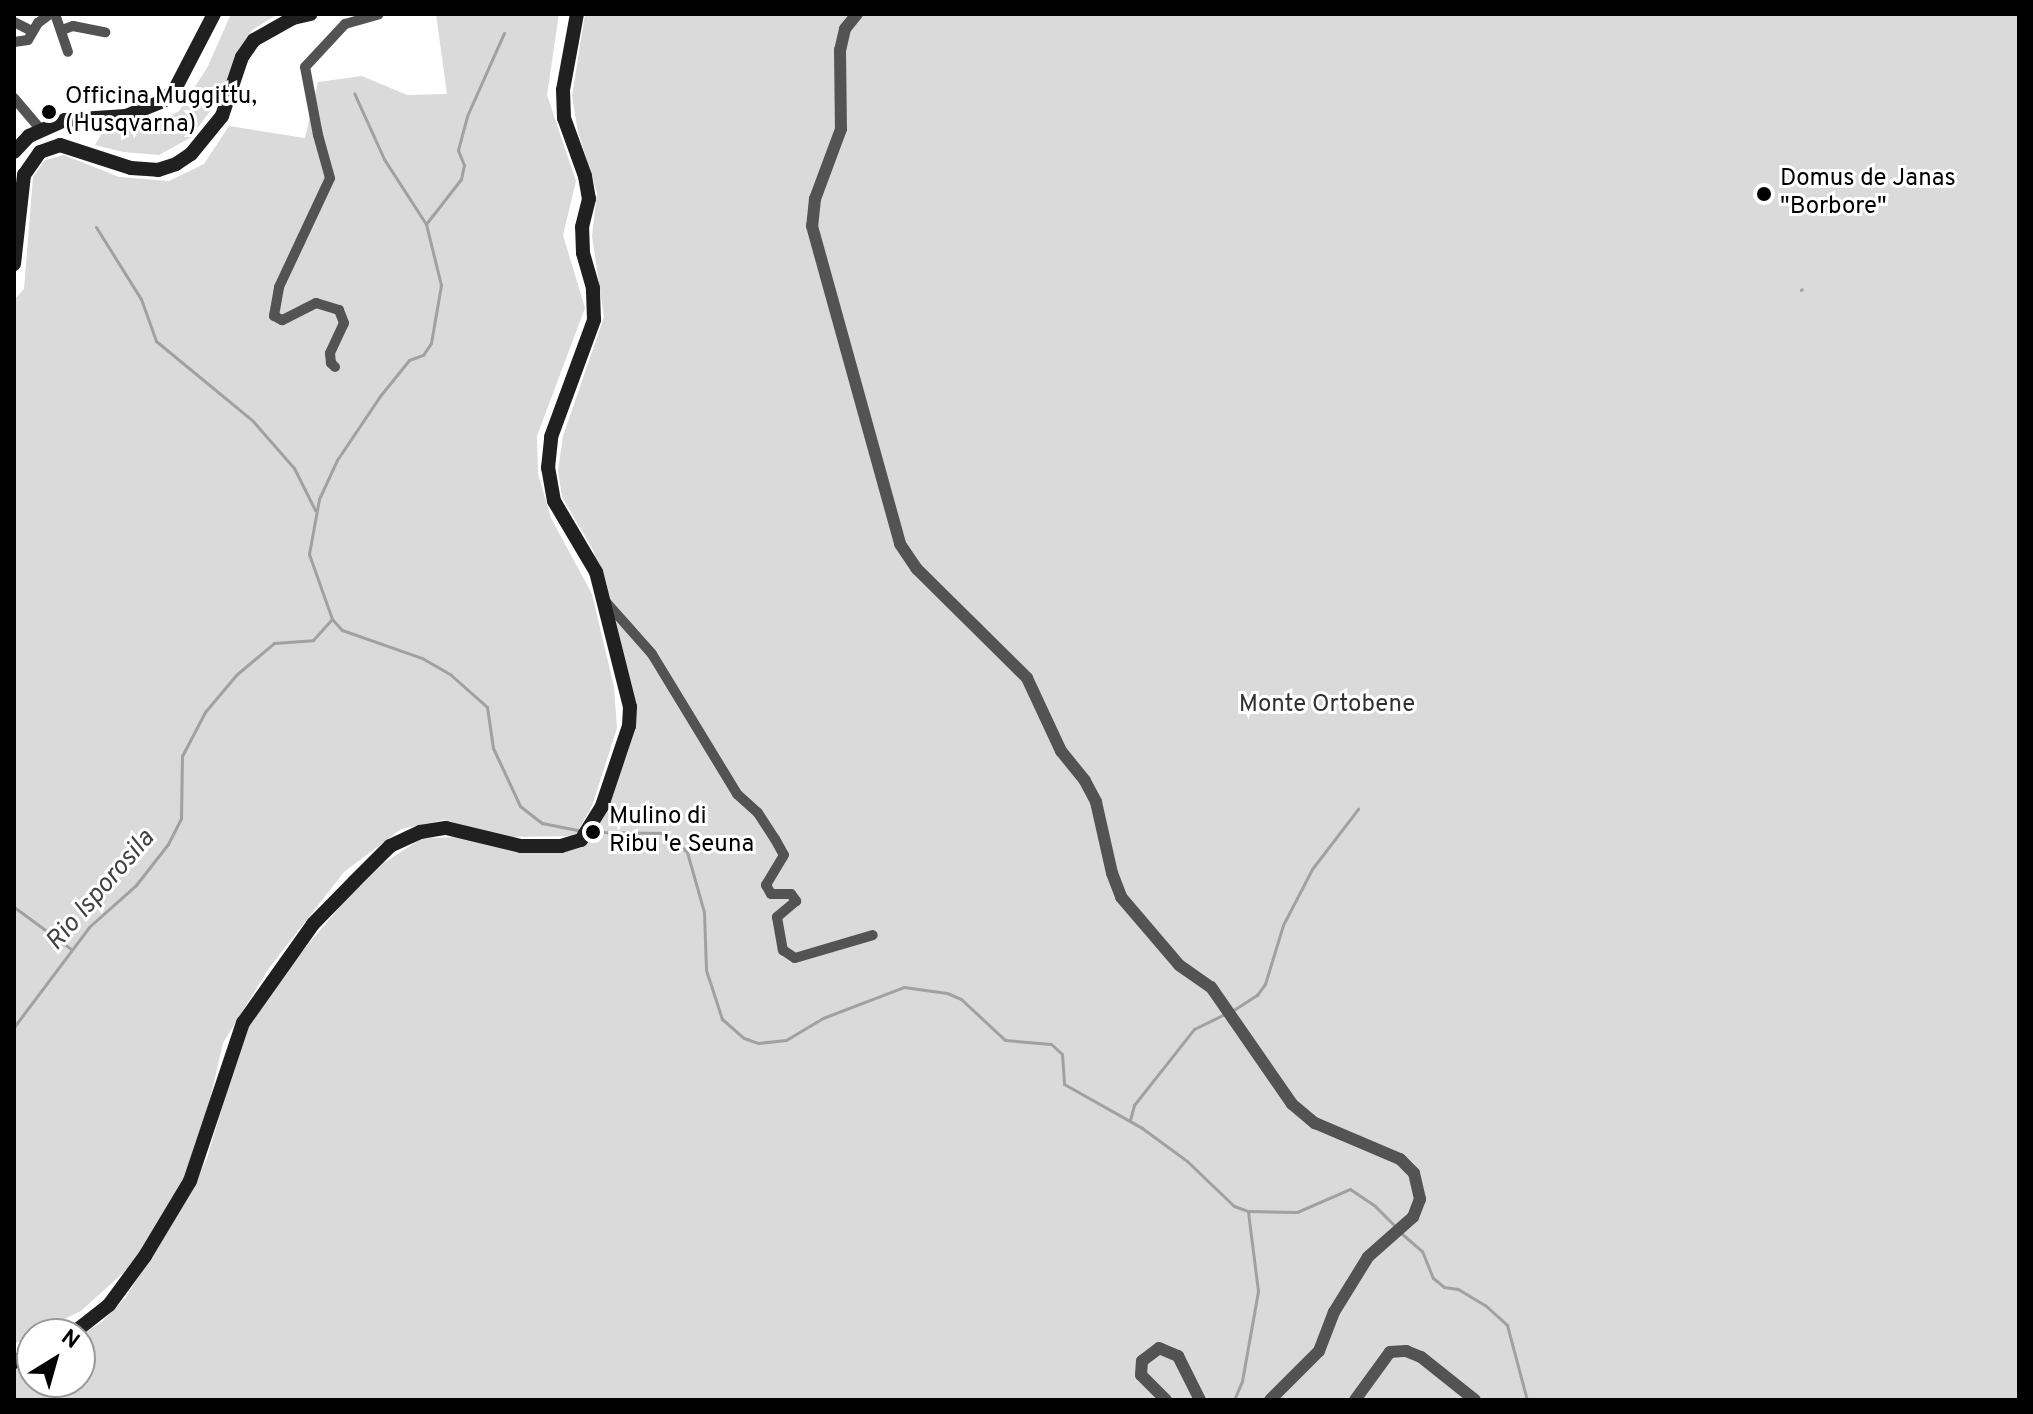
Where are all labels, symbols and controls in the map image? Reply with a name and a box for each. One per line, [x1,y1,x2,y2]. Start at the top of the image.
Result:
place label: Officina Muggittu, (Husqvarna) [65,84,257,140]
marker: Officina Muggittu, (Husqvarna) [40,103,58,121]
place label: Domus de Janas "Borbore" [1780,166,1956,222]
marker: Domus de Janas "Borbore" [1755,185,1773,203]
park label: Monte Ortobene [1239,692,1415,720]
place label: Mulino di Ribu 'e Seuna [609,804,754,860]
marker: Mulino di Ribu 'e Seuna [584,823,602,841]
water label: Rio Isporosila [40,824,162,958]
north arrow [16,1318,96,1398]
text: N [55,1324,84,1356]

